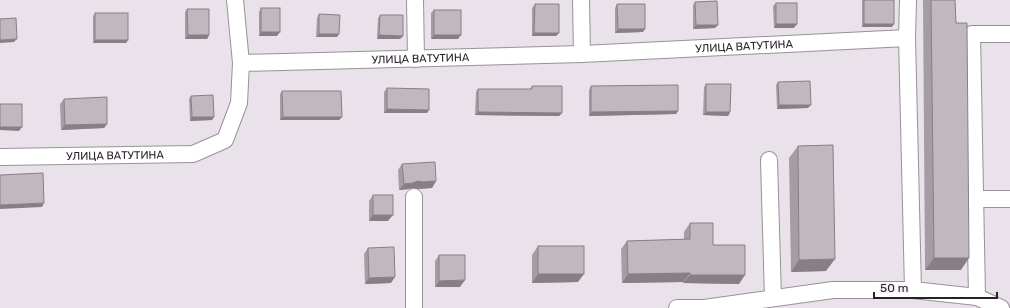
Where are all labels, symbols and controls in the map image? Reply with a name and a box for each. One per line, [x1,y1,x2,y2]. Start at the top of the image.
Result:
street label: УЛИЦА ВАТУТИНА [695,38,794,55]
street label: УЛИЦА ВАТУТИНА [371,51,470,67]
street label: УЛИЦА ВАТУТИНА [66,148,165,163]
scale bar [874,274,997,300]
text: 50 m [880,281,908,295]

